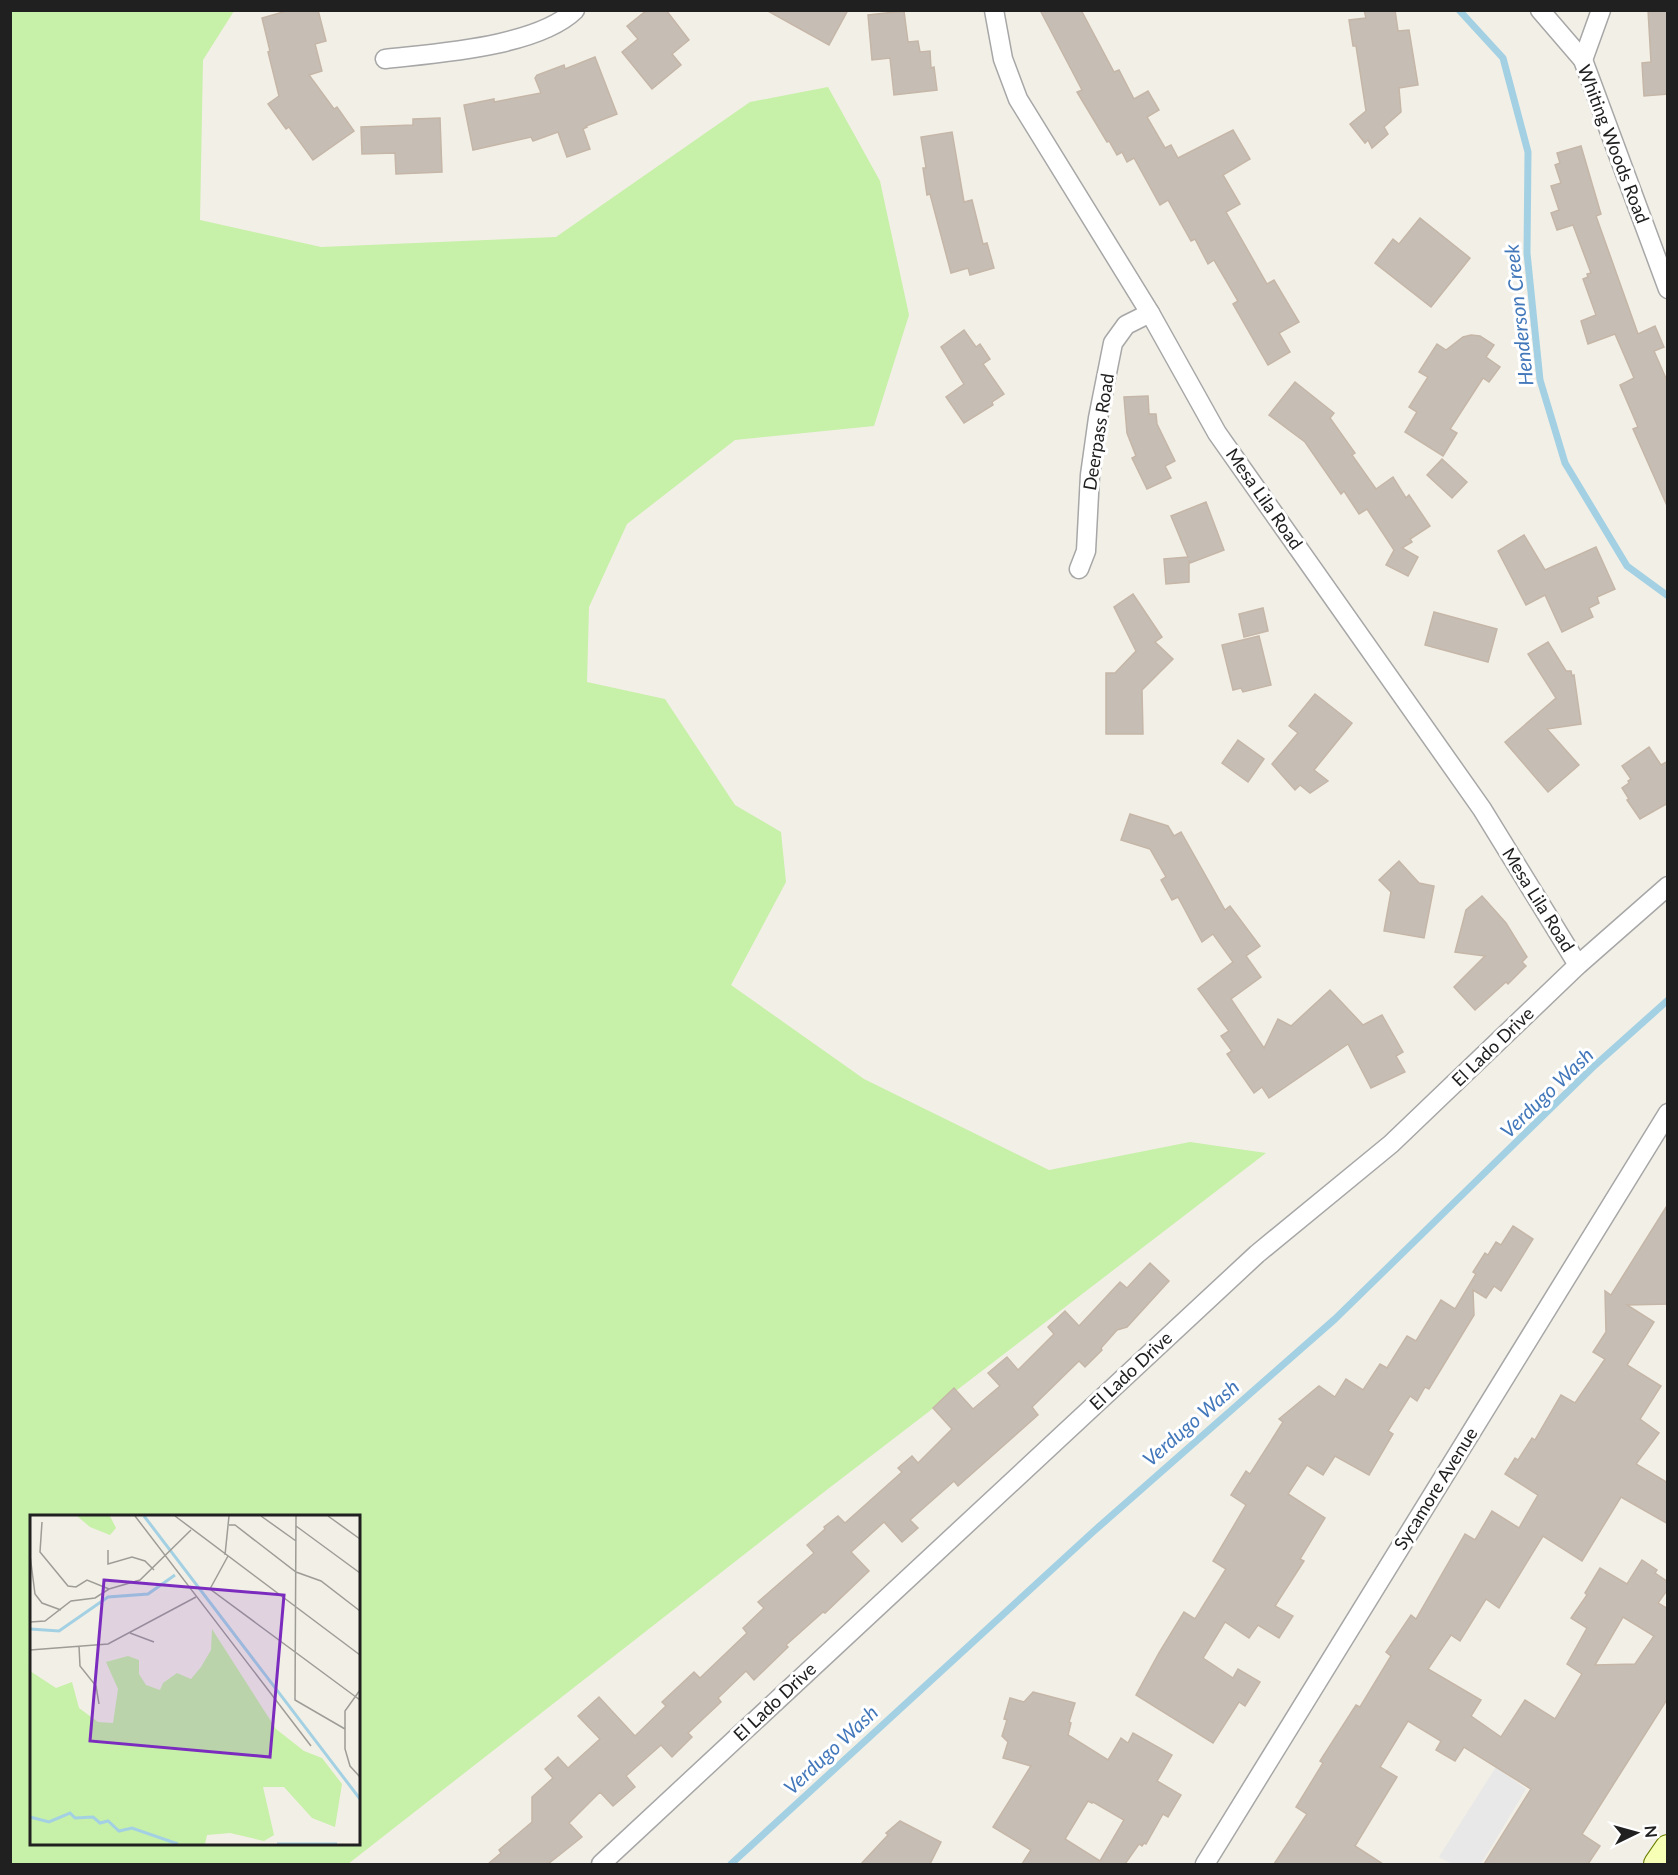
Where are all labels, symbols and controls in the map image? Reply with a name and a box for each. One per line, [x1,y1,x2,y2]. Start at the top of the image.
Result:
street label: Whiting Woods Road [1574,61,1654,226]
water label: Henderson Creek [1499,243,1537,387]
street label: Deerpass Road [1078,372,1118,492]
street label: Mesa Lila Road [1222,444,1308,553]
street label: Mesa Lila Road [1498,843,1580,956]
street label: El Lado Drive [1447,1002,1538,1091]
water label: Verdugo Wash [1495,1042,1598,1142]
street label: El Lado Drive [1084,1326,1176,1414]
water label: Verdugo Wash [1137,1374,1243,1471]
street label: Sycamore Avenue [1389,1423,1482,1554]
inset map [30,1515,360,1845]
street label: El Lado Drive [728,1657,820,1745]
water label: Verdugo Wash [778,1700,882,1799]
north arrow [1606,1803,1666,1863]
text: N [1641,1825,1661,1839]

